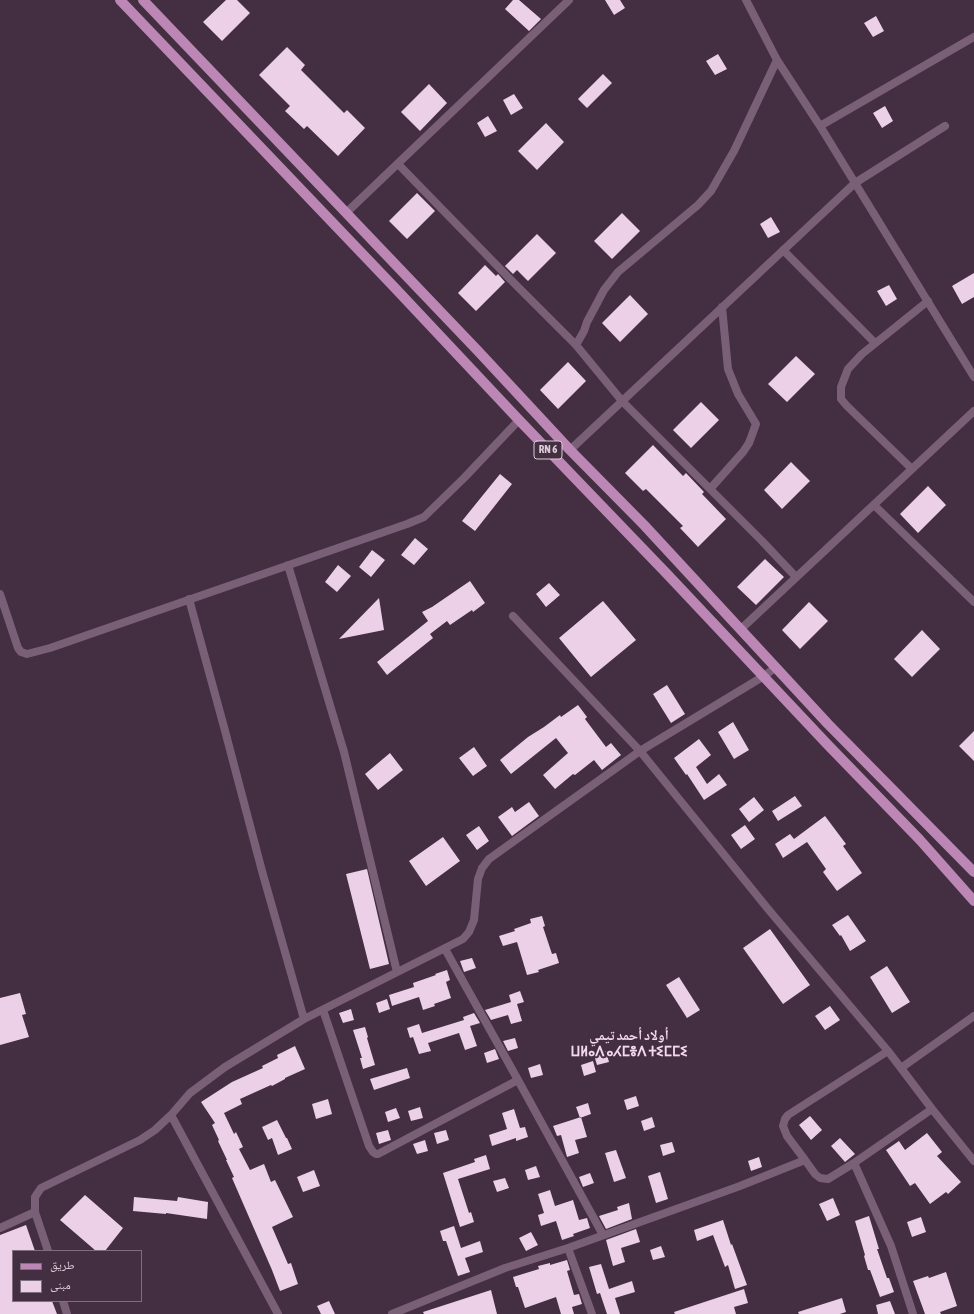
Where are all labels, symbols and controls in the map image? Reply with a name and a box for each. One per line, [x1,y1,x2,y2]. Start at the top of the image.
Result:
road number: RN 6 [534,441,562,459]
district label: أولاد أحمد تيمي ⵡⵍⴰⴷ ⴰⵃⵎⴻⴷ ⵜⵉⵎⵎⵉ [570,1028,688,1060]
legend [12,1250,142,1302]
text: طريق [50,1258,75,1272]
text: مبنى [50,1278,71,1292]

